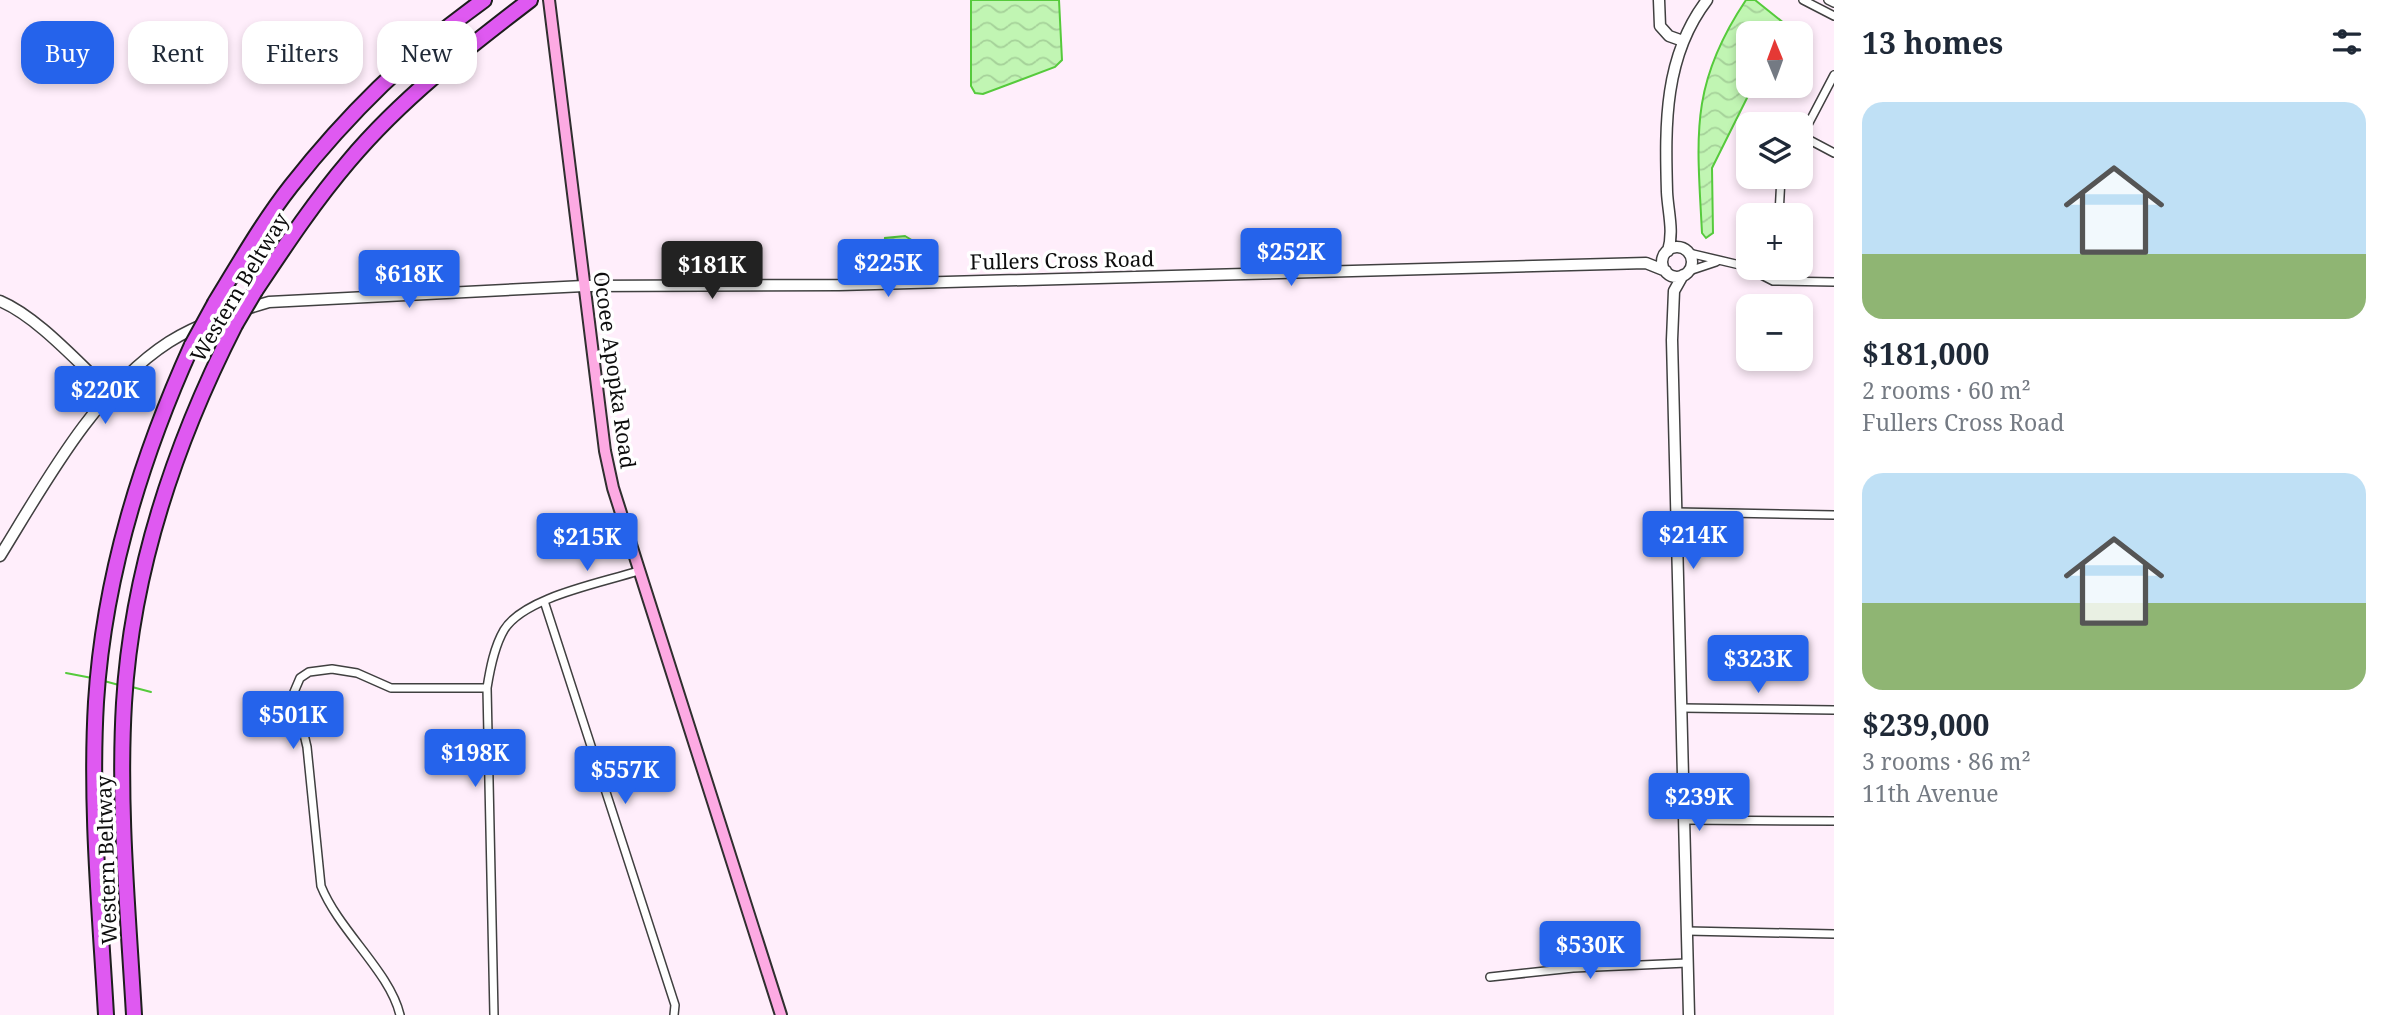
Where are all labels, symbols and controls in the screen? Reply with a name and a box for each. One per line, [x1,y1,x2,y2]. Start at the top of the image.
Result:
chip: Buy [21,21,114,84]
chip: Rent [128,21,228,84]
chip: Filters [242,21,363,84]
chip: New [377,21,477,84]
north arrow [1736,21,1813,98]
map controls [1736,21,1813,371]
text: 13 homes [1862,22,2003,63]
icon: filters [2328,23,2366,61]
button: layers [1736,112,1813,189]
icon: home [2051,147,2177,273]
button: + [1736,203,1813,280]
street label: Western Beltway [183,207,295,367]
pin: $252K [1242,229,1340,288]
text: $252K [1257,235,1325,267]
pin: $225K [839,240,937,299]
pin: $181K [663,242,761,301]
street label: Fullers Cross Road [969,244,1155,276]
text: $225K [854,246,922,278]
text: $181K [678,248,746,280]
pin: $618K [360,250,458,310]
text: $618K [375,257,443,289]
street label: Ocoee Apopka Road [587,270,643,471]
button: − [1736,294,1813,371]
text: $181,000 [1862,333,1989,374]
pin: $220K [56,366,154,426]
text: $220K [71,373,139,405]
text: 2 rooms · 60 m² [1862,374,2031,406]
text: Fullers Cross Road [1862,406,2064,438]
pin: $214K [1644,512,1742,571]
pin: $215K [538,514,636,573]
text: $214K [1659,518,1727,550]
icon: home [2051,518,2177,644]
text: $215K [553,520,621,552]
pin: $323K [1709,636,1807,695]
text: $323K [1724,642,1792,674]
pin: $501K [244,692,342,751]
text: $501K [259,698,327,730]
text: $239,000 [1862,704,1989,745]
pin: $198K [426,730,524,789]
text: $198K [441,736,509,768]
text: 3 rooms · 86 m² [1862,745,2031,777]
pin: $557K [576,746,674,806]
text: $557K [591,753,659,785]
pin: $239K [1650,774,1748,833]
street label: Western Beltway [89,775,123,945]
text: 11th Avenue [1862,777,1999,809]
text: $239K [1665,780,1733,812]
pin: $530K [1541,922,1639,981]
text: $530K [1556,928,1624,960]

